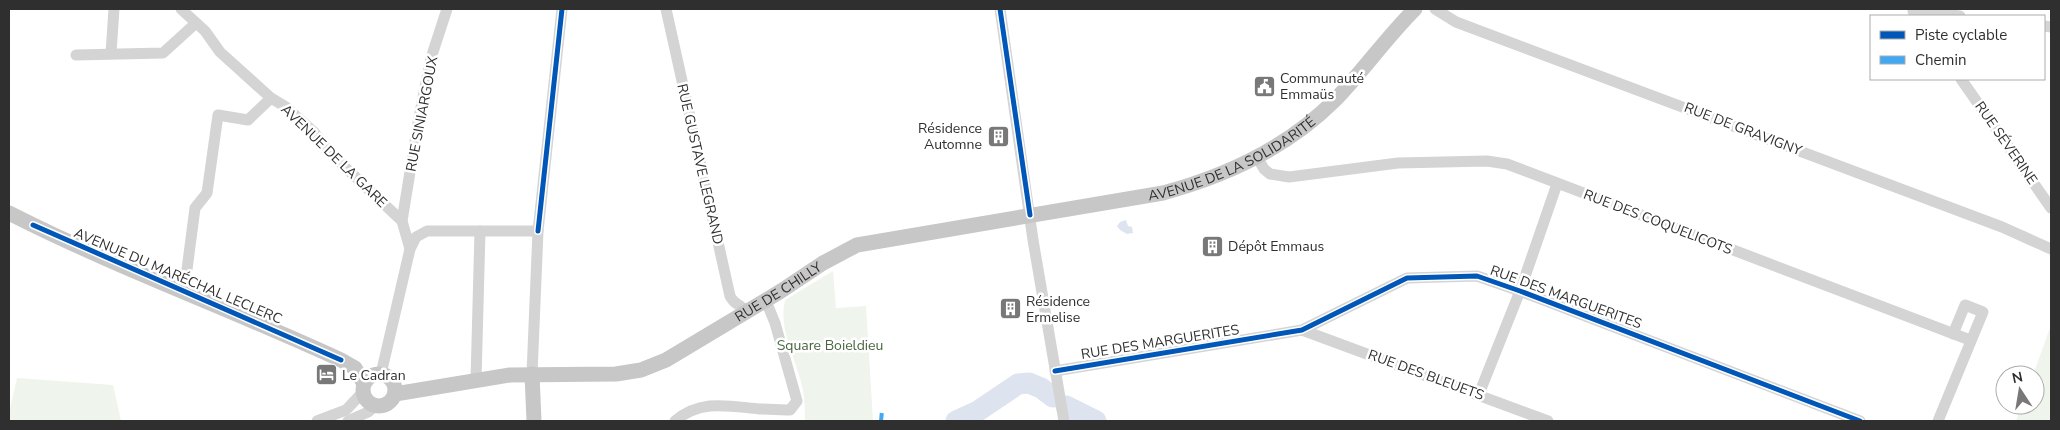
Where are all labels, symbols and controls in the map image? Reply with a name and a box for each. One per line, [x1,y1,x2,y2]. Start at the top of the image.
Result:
legend [1870,15,2045,80]
text: Piste cyclable [1915,25,2007,45]
text: Chemin [1915,50,1966,70]
street label: RUE SINIARGOUX [402,55,442,173]
place label: Communauté Emmaüs [1280,69,1364,104]
public building icon: Communauté Emmaüs [1252,74,1276,98]
street label: RUE GUSTAVE LEGRAND [672,82,728,246]
street label: RUE DE GRAVIGNY [1682,98,1805,160]
street label: RUE SÉVERINE [1970,98,2042,188]
street label: AVENUE DE LA GARE [277,100,391,212]
street label: AVENUE DE LA SOLIDARITÉ [1147,112,1319,205]
place label: Résidence Automne [918,119,982,154]
building icon: Résidence Automne [986,124,1010,148]
street label: RUE DES COQUELICOTS [1581,185,1736,259]
street label: AVENUE DU MARÉCHAL LECLERC [71,223,285,329]
building icon: Dépôt Emmaus [1200,234,1224,258]
place label: Dépôt Emmaus [1228,237,1325,256]
street label: RUE DE CHILLY [731,257,826,326]
street label: RUE DES MARGUERITES [1488,261,1645,333]
place label: Résidence Ermelise [1026,292,1090,327]
building icon: Résidence Ermelise [998,297,1022,321]
street label: RUE DES MARGUERITES [1080,320,1241,364]
park label: Square Boieldieu [777,336,883,355]
street label: RUE DES BLEUETS [1365,345,1487,405]
hotel icon: Le Cadran [314,363,338,387]
north arrow [1995,365,2045,415]
place label: Le Cadran [342,366,406,385]
text: N [2010,367,2025,388]

